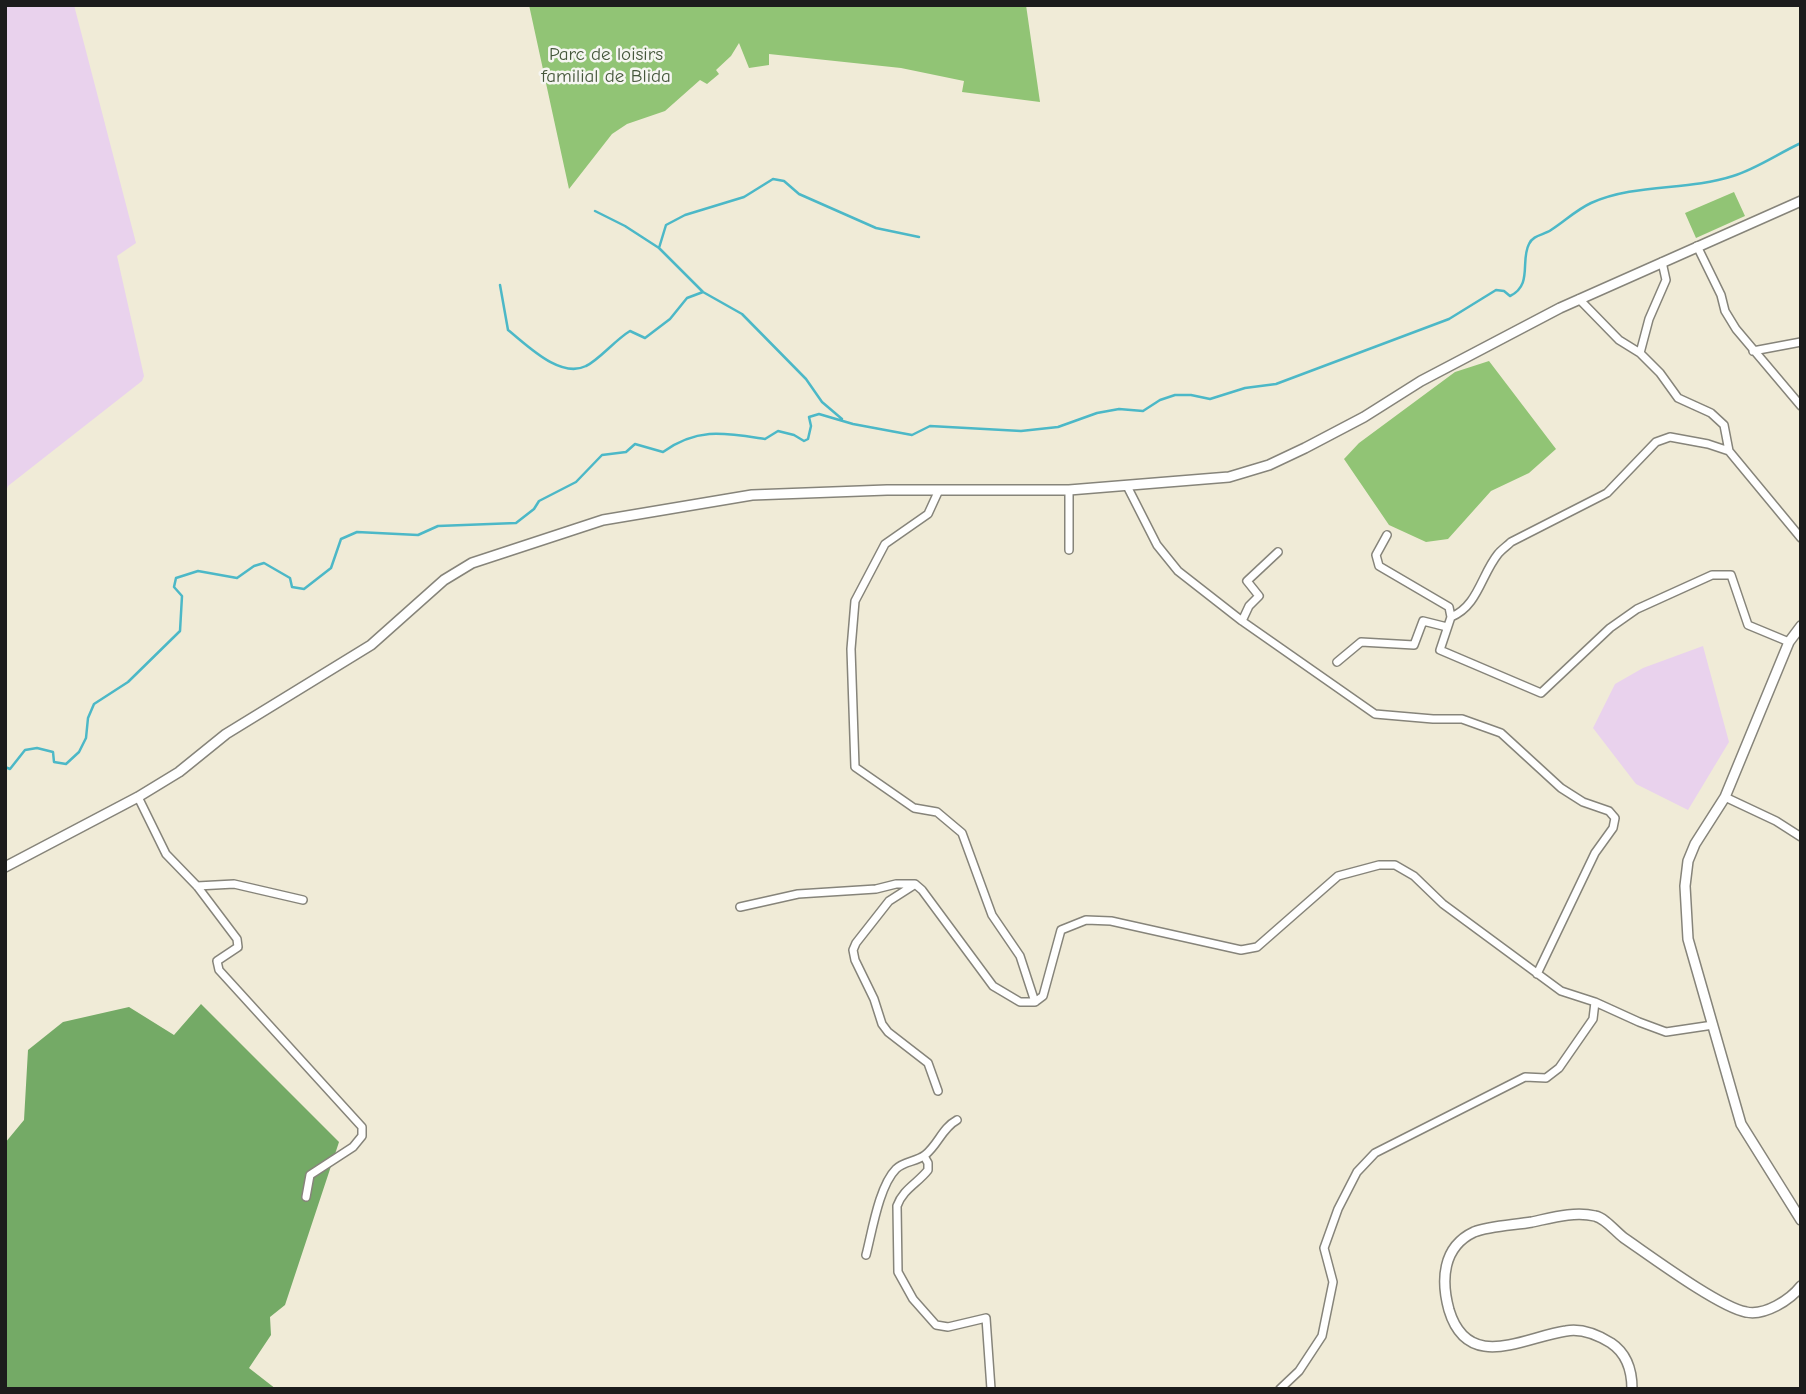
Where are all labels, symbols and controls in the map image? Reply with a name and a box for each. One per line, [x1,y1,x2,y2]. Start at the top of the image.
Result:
park label: Parc de loisirs familial de Blida [541,44,671,88]

